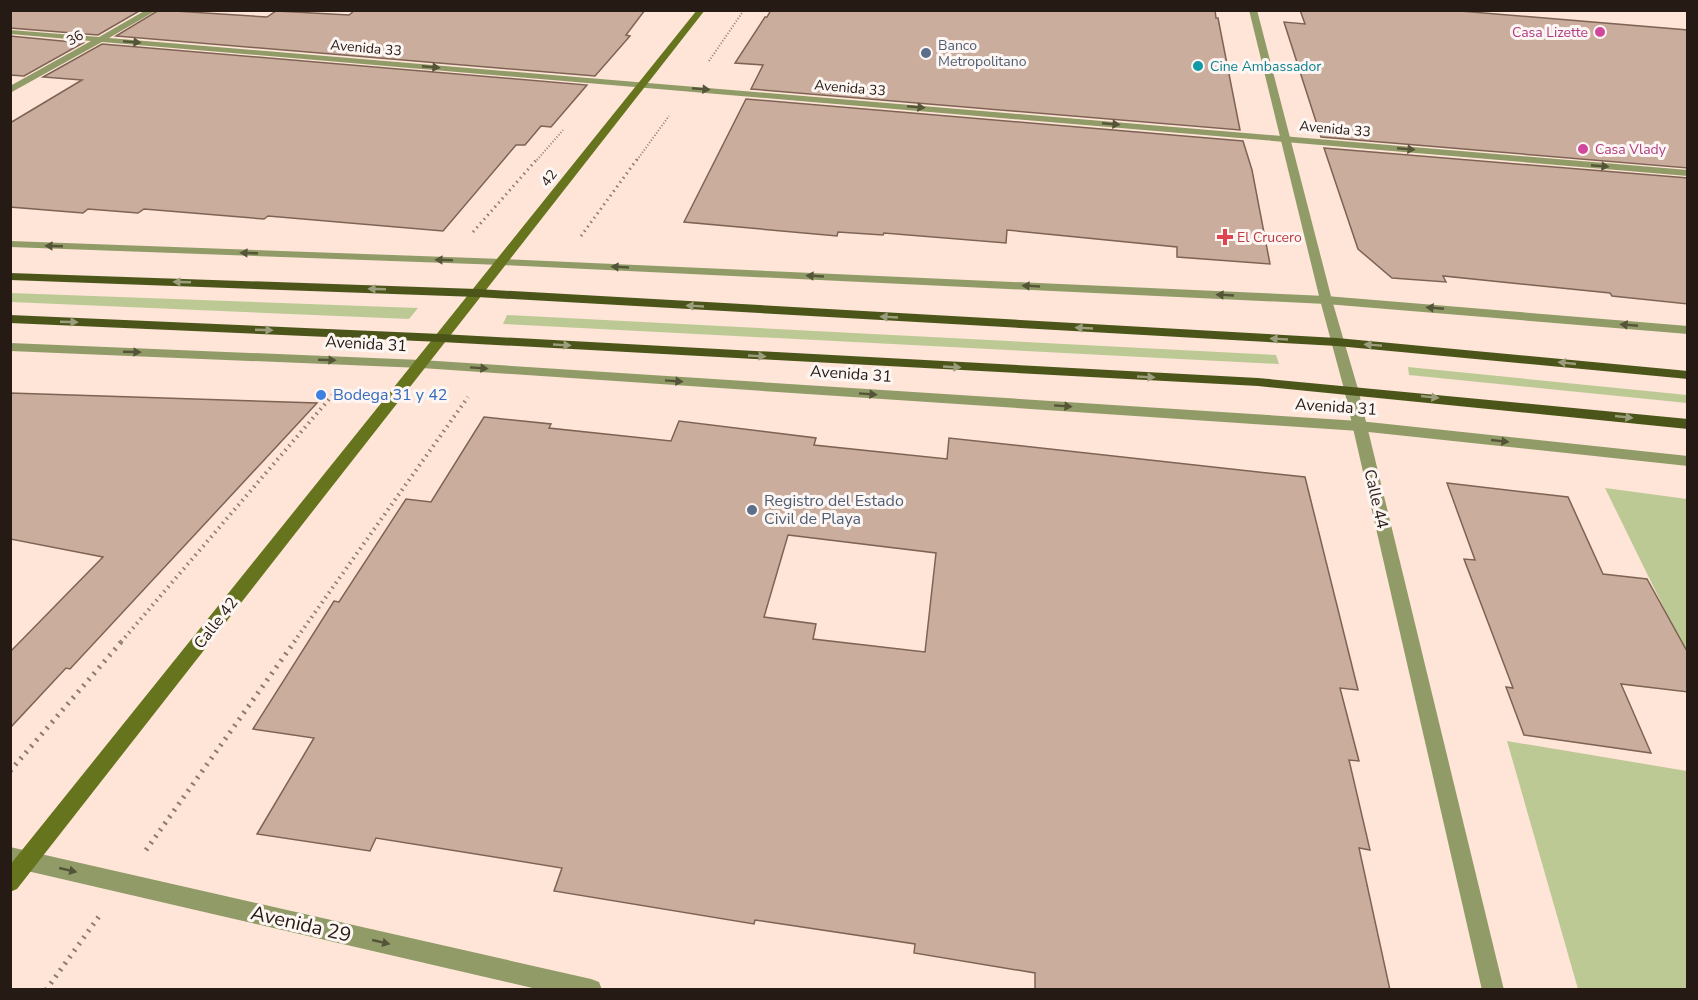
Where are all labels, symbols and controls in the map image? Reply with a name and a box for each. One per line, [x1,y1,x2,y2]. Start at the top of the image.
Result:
place label: Casa Lizette [1512,23,1588,42]
marker: Casa Lizette [1593,25,1607,39]
street label: 36 [63,26,87,50]
street label: Avenida 33 [330,35,402,61]
place label: Banco Metropolitano [938,36,1027,71]
one-way arrow [122,37,141,47]
marker: Banco Metropolitano [919,46,933,60]
place label: Cine Ambassador [1210,57,1321,76]
marker: Cine Ambassador [1191,59,1205,73]
one-way arrow [421,62,440,72]
street label: Avenida 33 [814,75,886,101]
one-way arrow [692,84,711,94]
one-way arrow [907,102,926,112]
street label: Avenida 33 [1299,116,1371,142]
one-way arrow [1101,119,1120,129]
place label: Casa Vlady [1595,140,1667,159]
marker: Casa Vlady [1576,142,1590,156]
one-way arrow [1397,144,1416,154]
one-way arrow [1591,161,1610,171]
street label: 42 [536,166,562,190]
place label: El Crucero [1237,228,1302,247]
marker: El Crucero [1218,230,1232,244]
one-way arrow [45,241,64,250]
one-way arrow [239,248,258,257]
one-way arrow [434,255,453,264]
one-way arrow [610,263,629,272]
one-way arrow [805,272,824,281]
one-way arrow [172,278,191,287]
one-way arrow [1021,282,1040,291]
one-way arrow [367,285,386,294]
one-way arrow [1216,291,1235,300]
one-way arrow [685,301,704,310]
one-way arrow [1425,304,1444,313]
one-way arrow [880,312,899,321]
one-way arrow [59,317,78,326]
one-way arrow [1620,320,1639,330]
one-way arrow [1075,323,1094,332]
one-way arrow [254,326,273,335]
street label: Avenida 31 [325,331,407,357]
one-way arrow [1269,334,1288,343]
one-way arrow [1363,340,1382,349]
one-way arrow [553,341,572,350]
one-way arrow [122,348,141,357]
one-way arrow [748,351,767,361]
one-way arrow [317,356,336,365]
one-way arrow [1557,358,1576,368]
street label: Avenida 31 [809,360,893,388]
one-way arrow [942,362,961,371]
one-way arrow [470,363,489,373]
one-way arrow [1137,372,1156,381]
one-way arrow [664,376,683,386]
place label: Bodega 31 y 42 [333,384,447,406]
marker: Bodega 31 y 42 [314,388,328,402]
one-way arrow [859,389,878,398]
one-way arrow [1420,392,1439,402]
street label: Avenida 31 [1294,393,1378,421]
one-way arrow [1054,402,1073,411]
one-way arrow [1614,412,1633,422]
one-way arrow [1491,436,1510,446]
street label: Calle 44 [1359,467,1394,531]
place label: Registro del Estado Civil de Playa [764,490,904,530]
marker: Registro del Estado Civil de Playa [745,503,759,517]
street label: Calle 42 [189,593,243,653]
one-way arrow [58,866,77,876]
street label: Avenida 29 [248,899,354,949]
one-way arrow [371,937,390,947]

